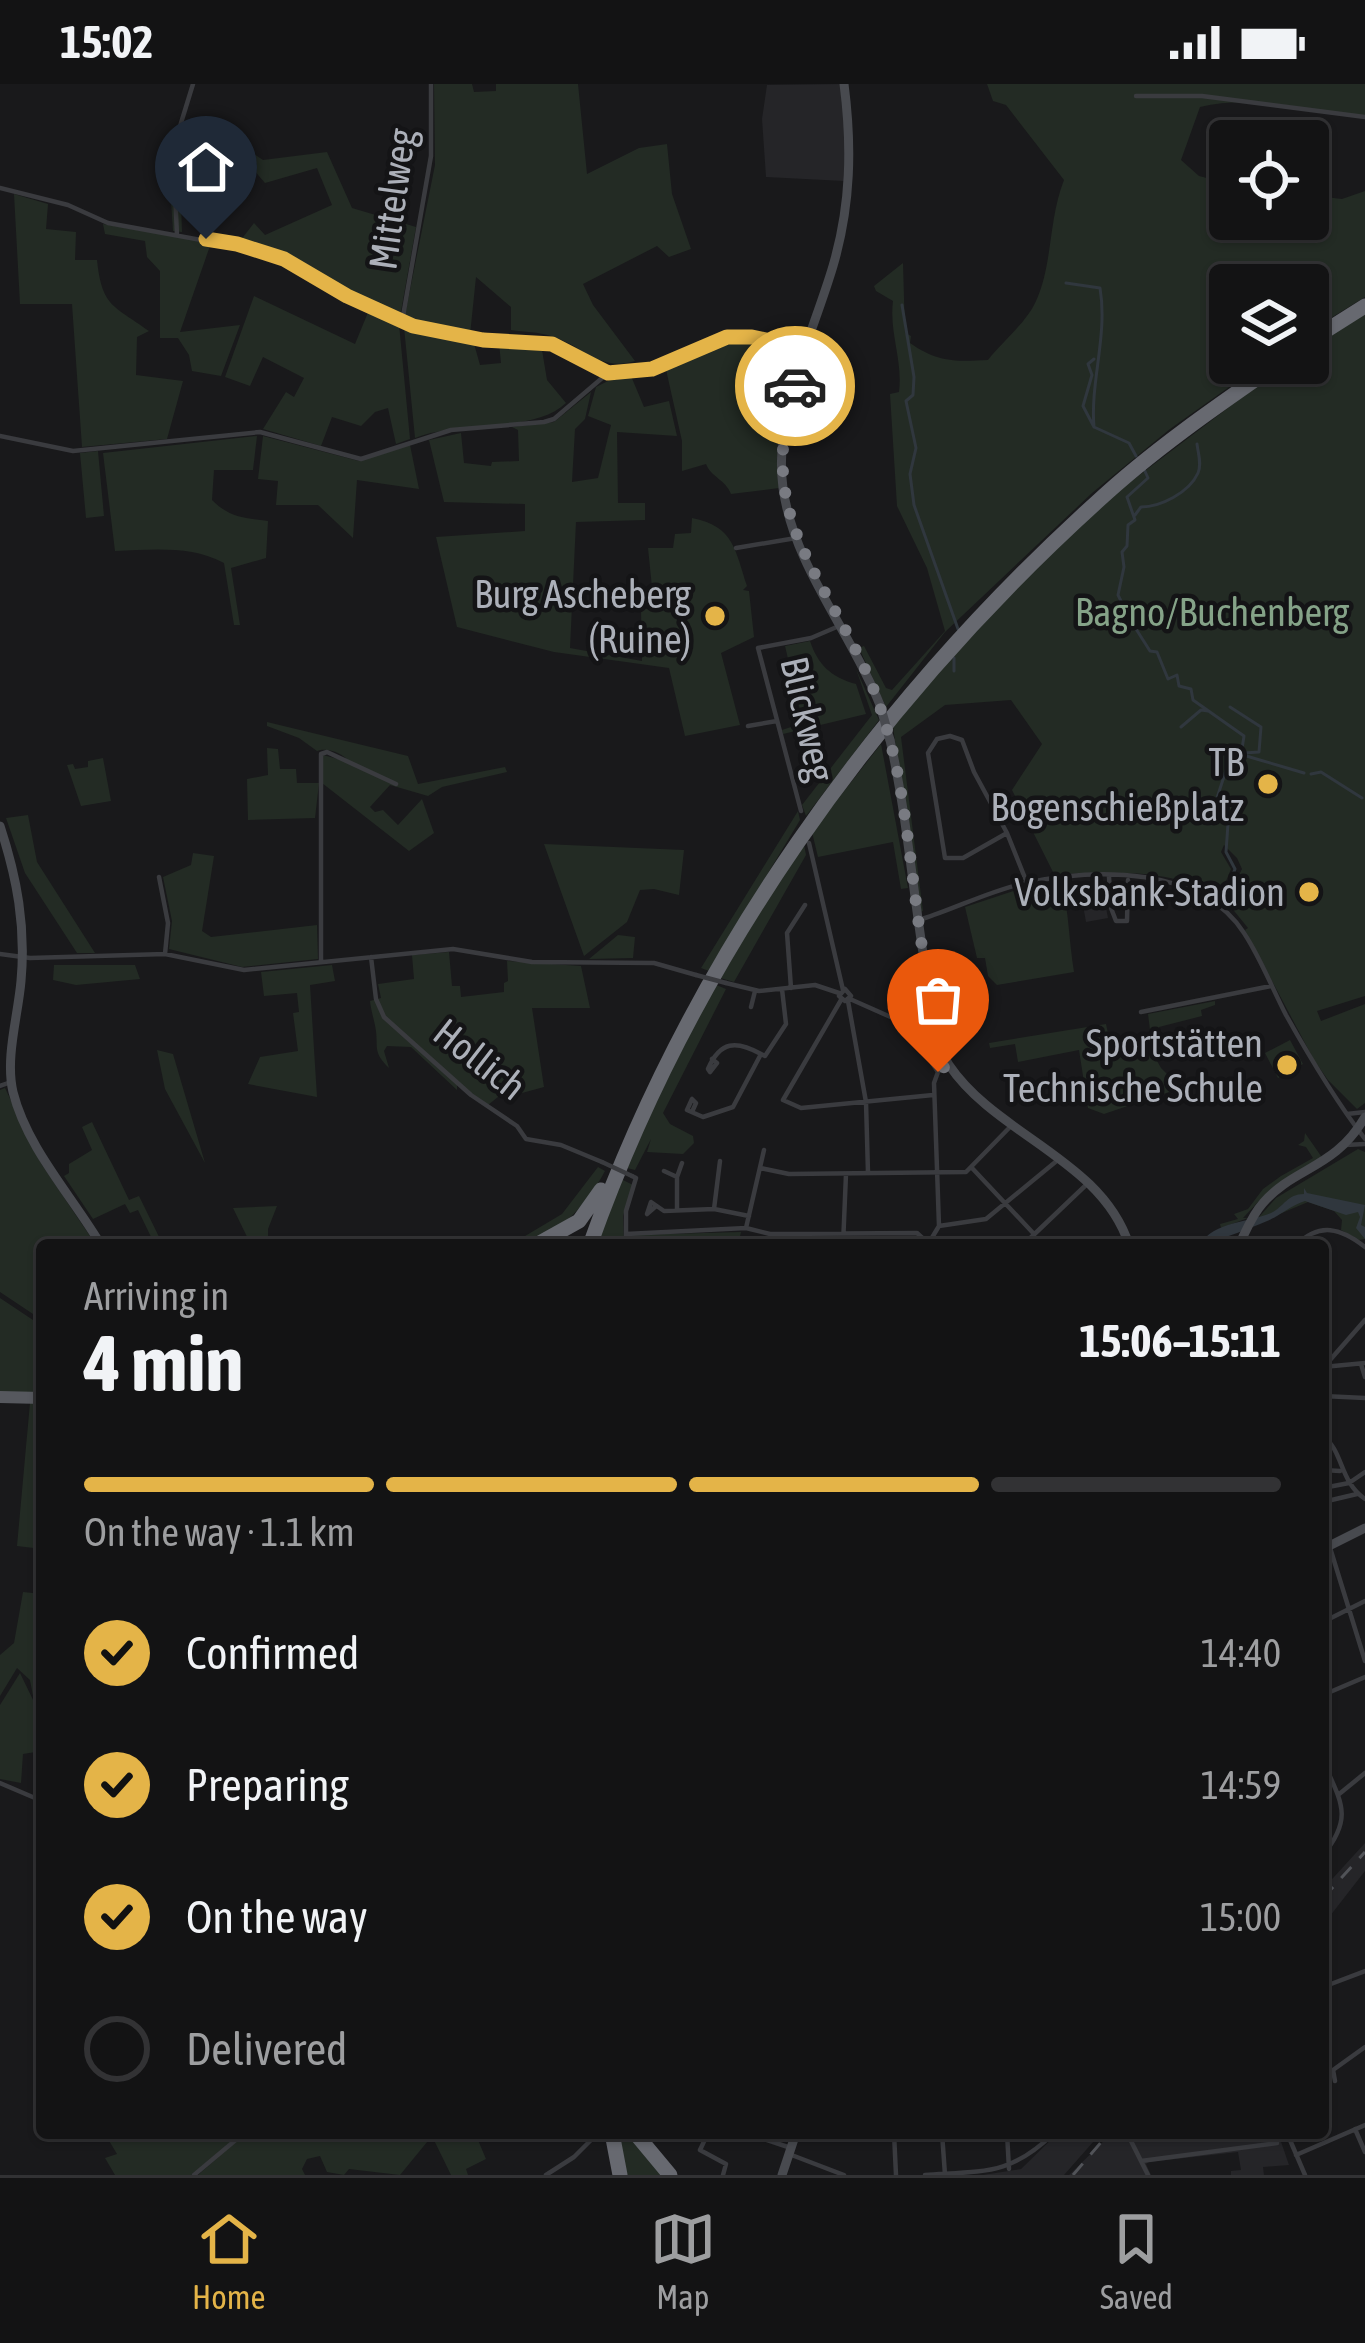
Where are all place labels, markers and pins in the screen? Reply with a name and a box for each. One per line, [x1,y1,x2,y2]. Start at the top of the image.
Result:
pin [155,116,257,239]
place label: Burg Ascheberg (Ruine) [474,572,691,661]
marker: Burg Ascheberg (Ruine) [702,603,728,629]
place label: TB Bogenschießplatz [990,740,1245,829]
marker: TB Bogenschießplatz [1255,771,1281,797]
place label: Volksbank-Stadion [1015,870,1285,914]
marker: Volksbank-Stadion [1296,879,1322,905]
pin [887,949,989,1072]
place label: Sportstätten Technische Schule [1003,1021,1263,1110]
marker: Sportstätten Technische Schule [1274,1052,1300,1078]

